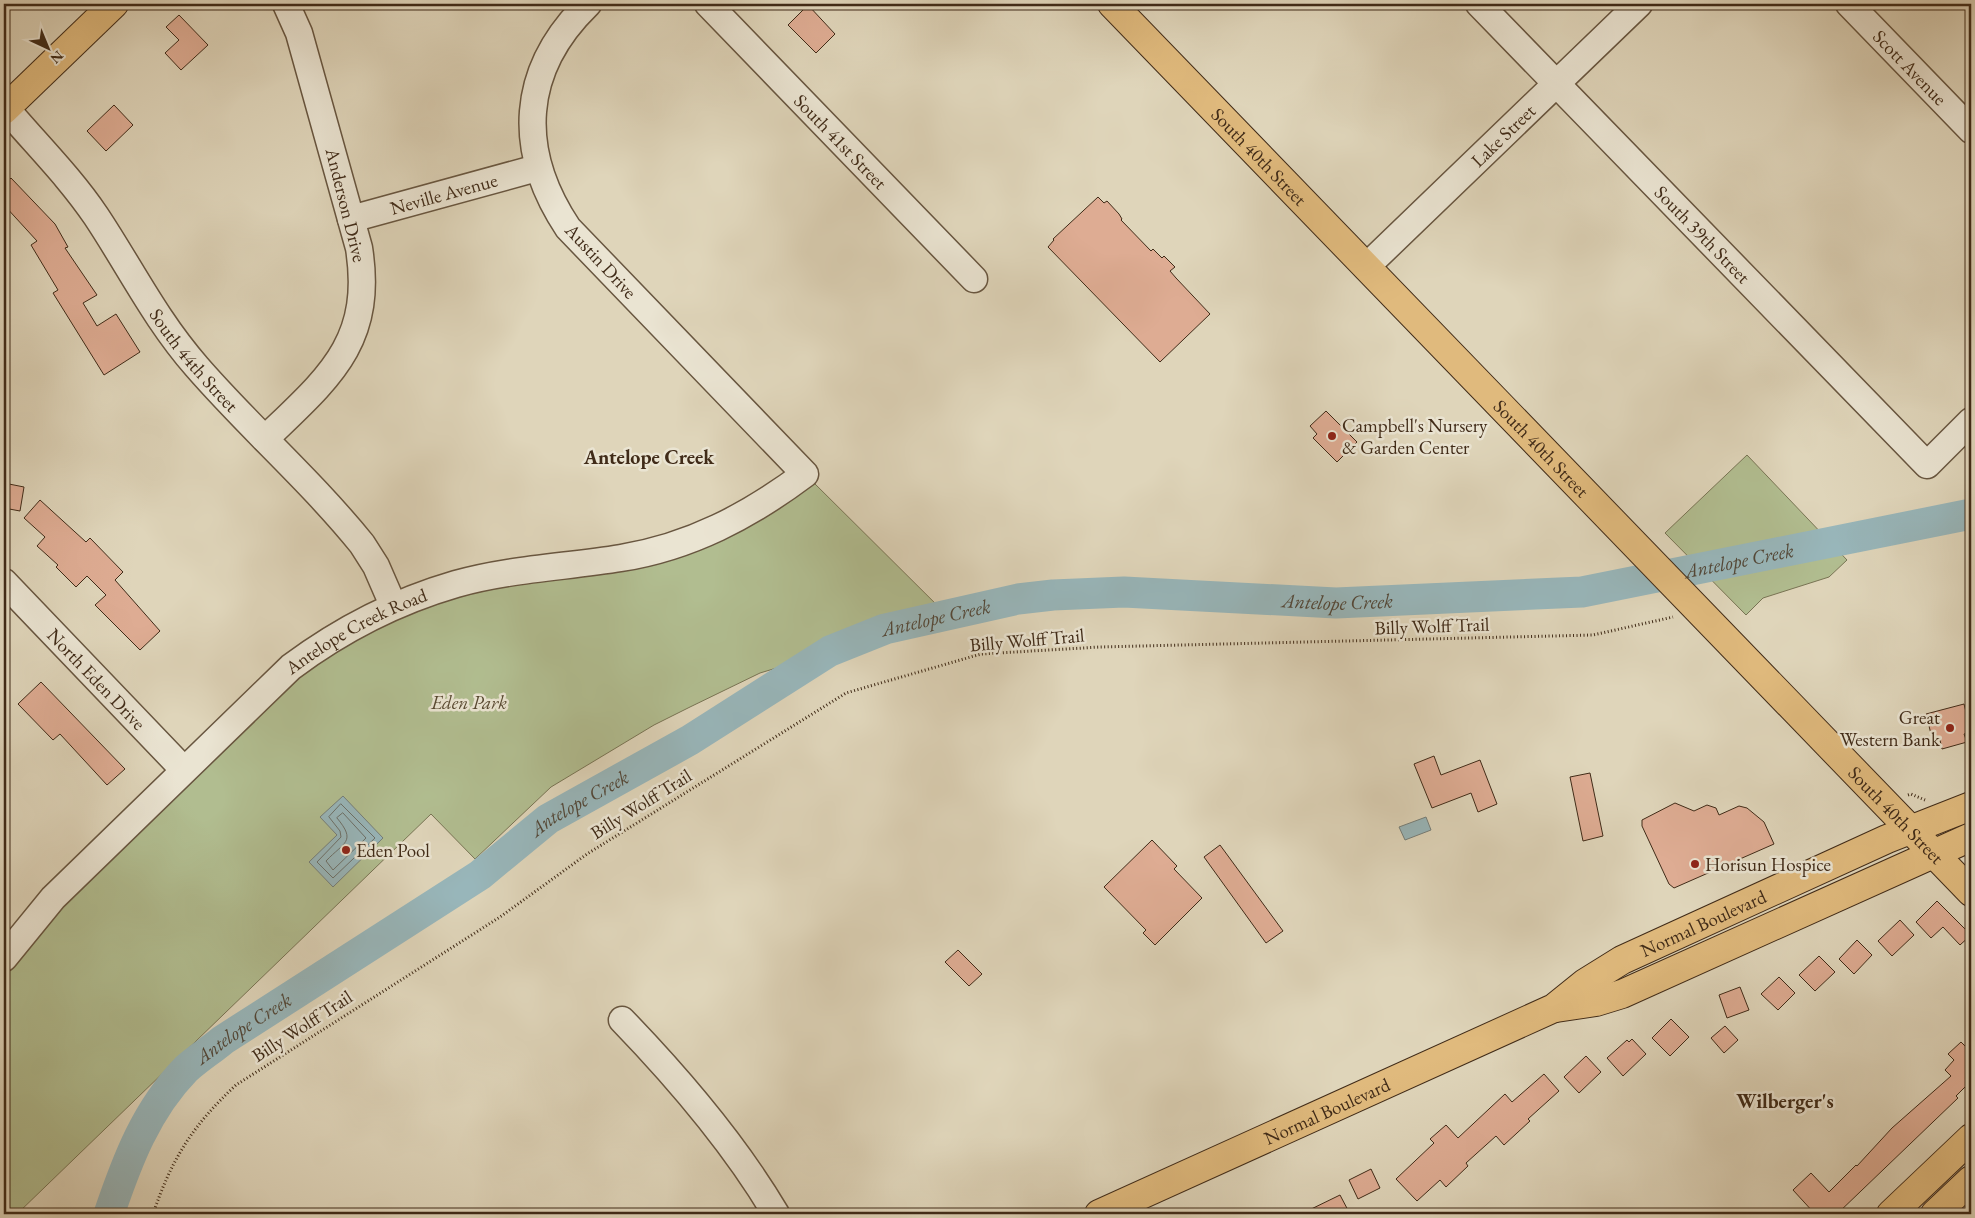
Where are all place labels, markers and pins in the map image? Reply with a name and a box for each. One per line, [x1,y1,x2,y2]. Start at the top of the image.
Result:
place label: Campbell's Nursery & Garden Center [1342,413,1488,460]
marker: Campbell's Nursery & Garden Center [1326,430,1338,442]
place label: Great Western Bank [1840,705,1941,752]
marker: Great Western Bank [1944,722,1956,734]
place label: Eden Pool [356,838,430,863]
marker: Eden Pool [340,844,352,856]
place label: Horisun Hospice [1705,852,1831,877]
marker: Horisun Hospice [1689,858,1701,870]

